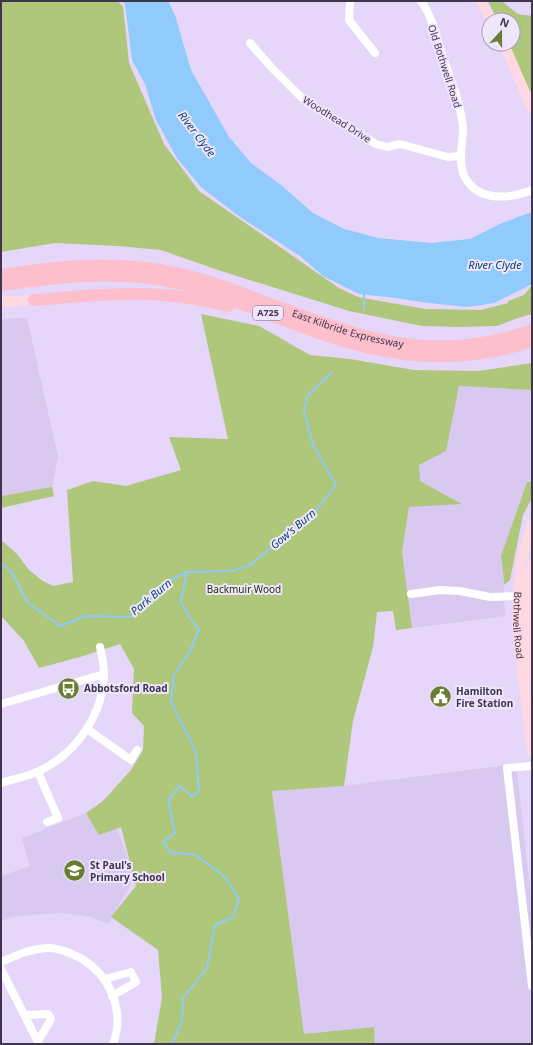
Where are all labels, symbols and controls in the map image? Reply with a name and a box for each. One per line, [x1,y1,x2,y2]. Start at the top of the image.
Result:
north arrow [481,12,521,52]
text: N [498,14,512,31]
street label: Old Bothwell Road [425,23,465,109]
street label: Woodhead Drive [300,92,374,146]
water label: River Clyde [175,108,220,160]
water label: River Clyde [468,257,522,272]
road number: A725 [253,306,283,320]
street label: East Kilbride Expressway [290,306,406,351]
water label: Gow's Burn [267,505,319,552]
water label: Park Burn [127,575,174,618]
park label: Backmuir Wood [207,582,281,596]
street label: Bothwell Road [510,591,528,660]
bus stop icon: Abbotsford Road [56,675,82,701]
place label: Abbotsford Road [84,681,168,695]
public building icon: Hamilton Fire Station [428,684,454,710]
place label: Hamilton Fire Station [456,684,513,710]
school or university icon: St Paul's Primary School [61,858,87,884]
place label: St Paul's Primary School [90,858,165,884]

